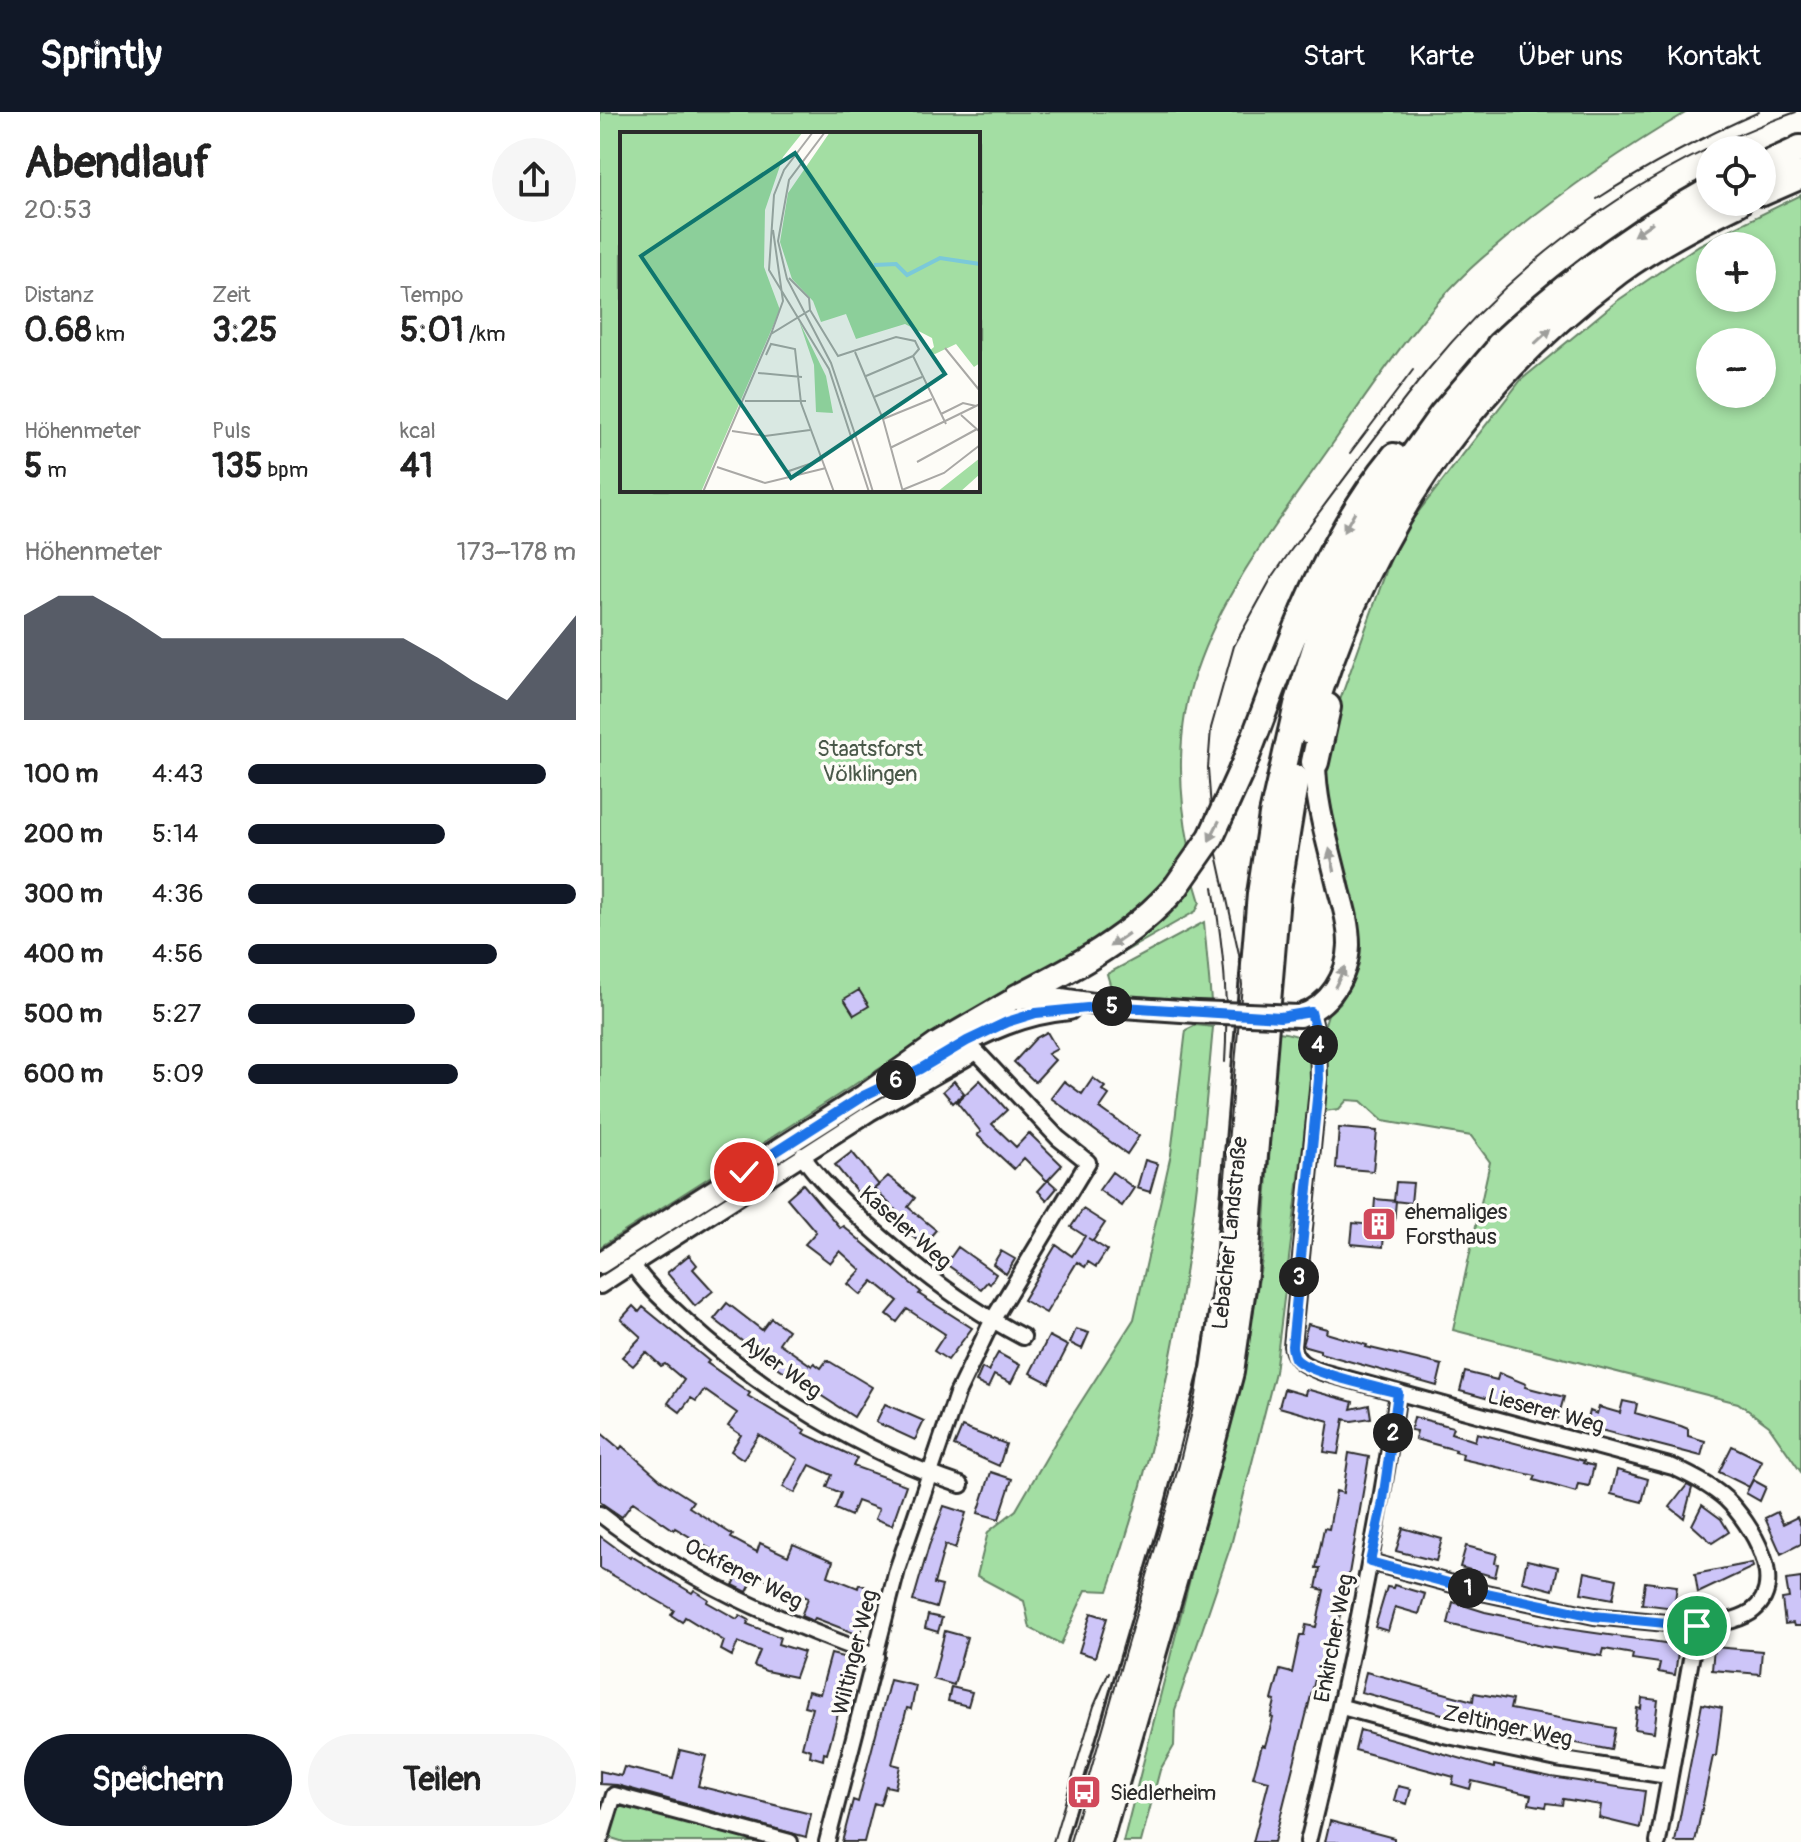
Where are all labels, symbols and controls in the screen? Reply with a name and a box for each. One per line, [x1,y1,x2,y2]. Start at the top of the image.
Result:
text: Sprintly [40,32,162,80]
text: Start [1303,39,1365,74]
text: Karte [1409,39,1474,74]
text: Über uns [1518,39,1623,74]
text: Kontakt [1667,39,1761,74]
inset map [620,132,980,492]
text: Abendlauf [24,136,211,191]
map controls [1696,136,1776,408]
button: locate [1696,136,1776,216]
button: share [492,138,576,222]
text: 20:53 [24,194,92,226]
one-way arrow [1632,221,1653,236]
button: + [1696,232,1776,312]
text: Distanz [24,281,94,309]
text: Zeit [212,281,251,309]
text: Tempo [400,281,463,309]
text: 0.68 [24,309,92,352]
text: 3:25 [212,309,277,352]
text: 5:01 [400,309,464,352]
text: km [92,320,125,348]
text: /km [464,320,505,348]
one-way arrow [1533,328,1552,346]
button: − [1696,328,1776,408]
text: Höhenmeter [24,417,141,445]
text: Puls [212,417,250,445]
text: kcal [400,417,436,445]
text: 5 [24,445,42,488]
text: 135 [212,445,263,488]
text: 41 [400,445,433,488]
text: m [42,456,67,484]
text: bpm [263,456,308,484]
one-way arrow [1342,511,1356,533]
text: Höhenmeter [24,536,162,568]
text: 173–178 m [457,536,576,568]
park label: Staatsforst Völklingen [817,735,923,788]
text: 100 m [24,758,98,790]
text: 4:43 [152,758,204,790]
text: 200 m [24,818,103,850]
text: 5:14 [152,818,198,850]
one-way arrow [1207,820,1221,842]
one-way arrow [1326,848,1338,873]
text: 300 m [24,878,103,910]
text: 4:36 [152,878,204,910]
one-way arrow [1108,932,1129,947]
text: 400 m [24,938,103,970]
text: 4:56 [152,938,203,970]
one-way arrow [1333,966,1347,989]
pin: 5 [1092,986,1132,1026]
text: 5 [1106,992,1118,1020]
text: 500 m [24,998,102,1030]
text: 5:27 [152,998,201,1030]
pin: 4 [1298,1025,1338,1065]
text: 4 [1312,1031,1324,1059]
text: 600 m [24,1058,103,1090]
text: 5:09 [152,1058,204,1090]
pin: 6 [876,1060,916,1100]
text: 6 [890,1066,902,1094]
street label: Lebacher Landstraße [1206,1135,1254,1331]
pin [710,1138,778,1206]
icon: check [722,1150,766,1194]
street label: Kaseler Weg [853,1180,957,1276]
place label: ehemaliges Forsthaus [1405,1198,1508,1251]
building icon: ehemaliges Forsthaus [1360,1205,1398,1243]
pin: 3 [1279,1257,1319,1297]
text: 3 [1293,1263,1305,1291]
street label: Ayler Weg [736,1329,827,1405]
street label: Lieserer Weg [1484,1382,1607,1440]
pin: 2 [1373,1413,1413,1453]
text: 2 [1387,1419,1399,1447]
street label: Ockfener Weg [680,1532,807,1616]
pin: 1 [1448,1568,1488,1608]
street label: Enkircher Weg [1308,1571,1360,1705]
text: 1 [1464,1574,1472,1602]
street label: Wiltinger Weg [826,1587,884,1718]
pin [1663,1592,1731,1660]
icon: arrive [1675,1604,1719,1648]
street label: Zeltinger Weg [1441,1699,1575,1753]
button: Speichern [24,1734,292,1826]
button: Teilen [308,1734,576,1826]
bus stop icon: Siedlerheim [1065,1773,1103,1811]
place label: Siedlerheim [1110,1779,1216,1807]

